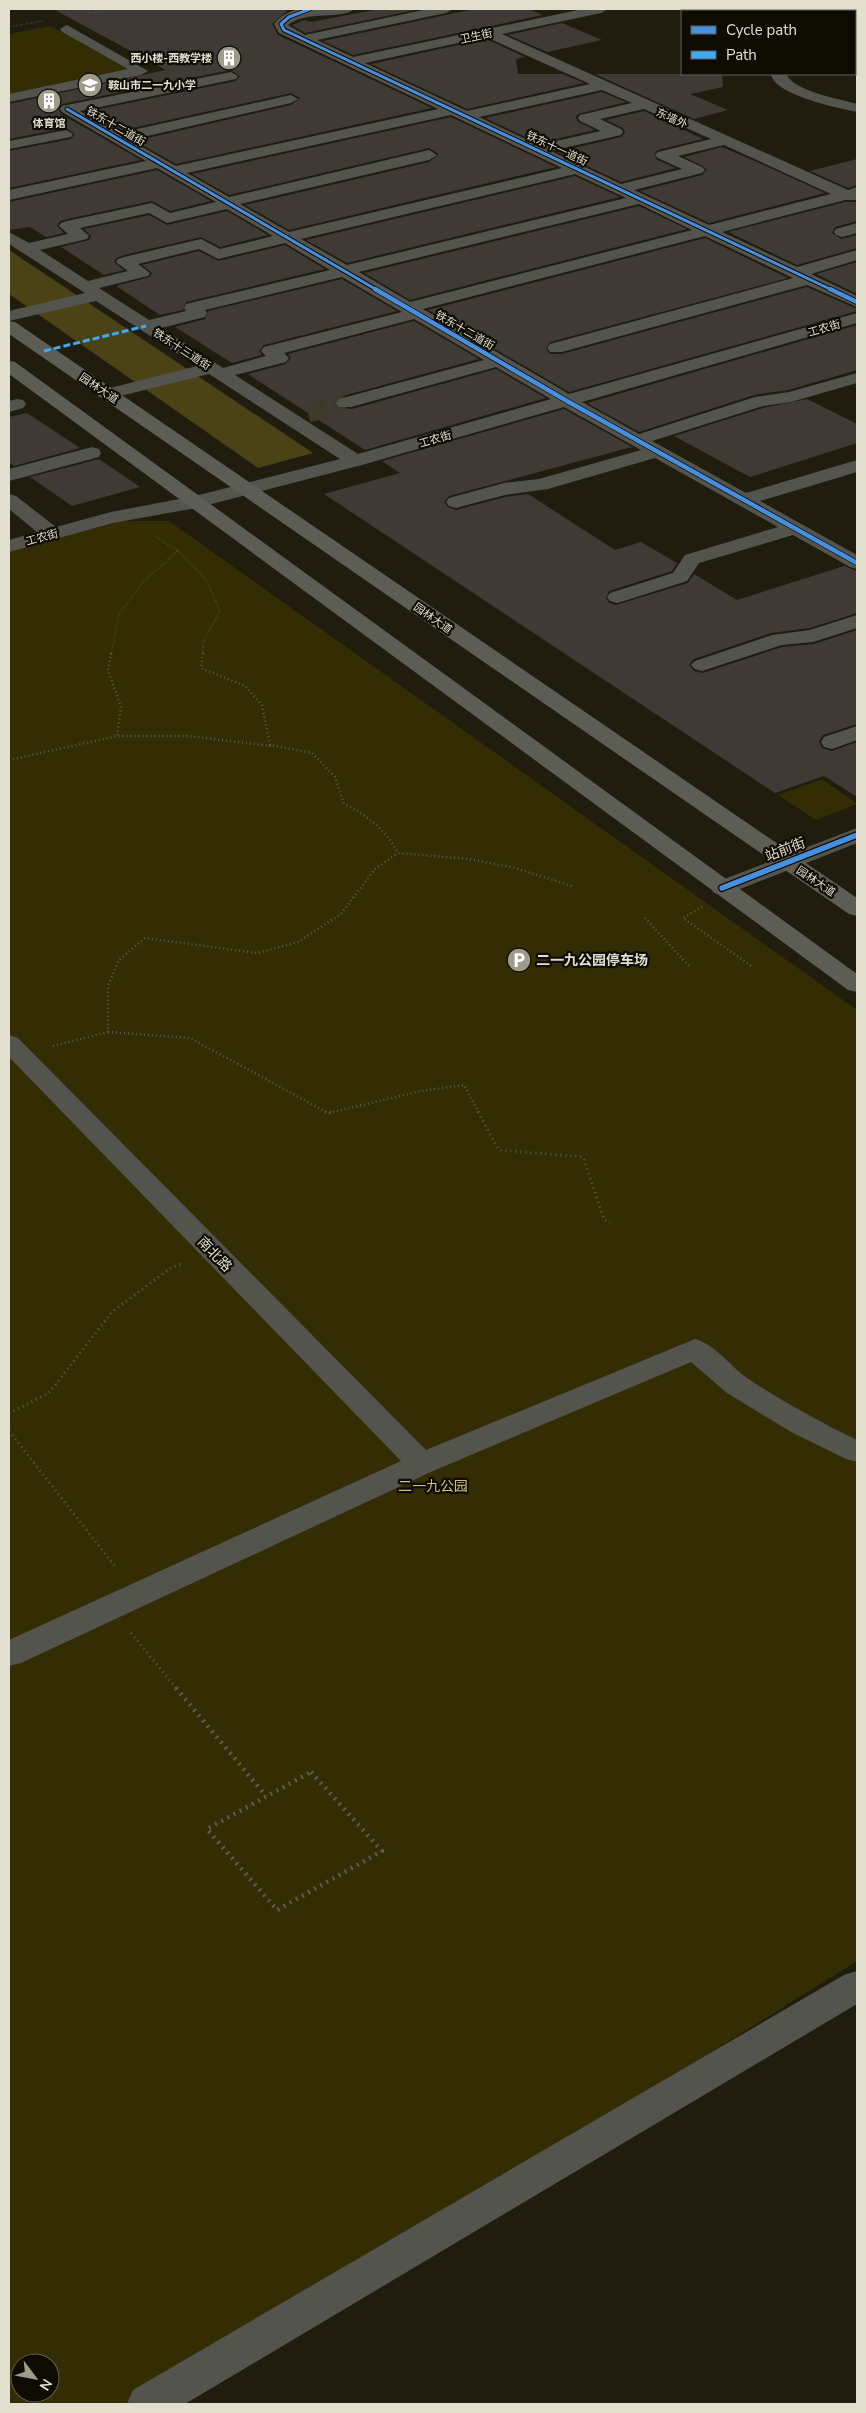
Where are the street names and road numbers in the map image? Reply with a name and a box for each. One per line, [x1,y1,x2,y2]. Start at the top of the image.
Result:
street label: 卫生街 [458,26,494,47]
street label: 铁东十二道街 [83,103,148,149]
street label: 东墙外 [654,105,690,132]
street label: 铁东十一道街 [524,128,590,169]
street label: 铁东十二道街 [432,307,497,353]
street label: 工农街 [806,317,842,340]
street label: 铁东十三道街 [150,325,213,374]
street label: 园林大道 [76,370,121,407]
street label: 工农街 [417,428,453,451]
street label: 工农街 [24,526,60,549]
street label: 园林大道 [410,600,455,637]
street label: 站前街 [762,833,808,866]
street label: 园林大道 [793,863,838,900]
street label: 南北路 [193,1233,236,1276]

